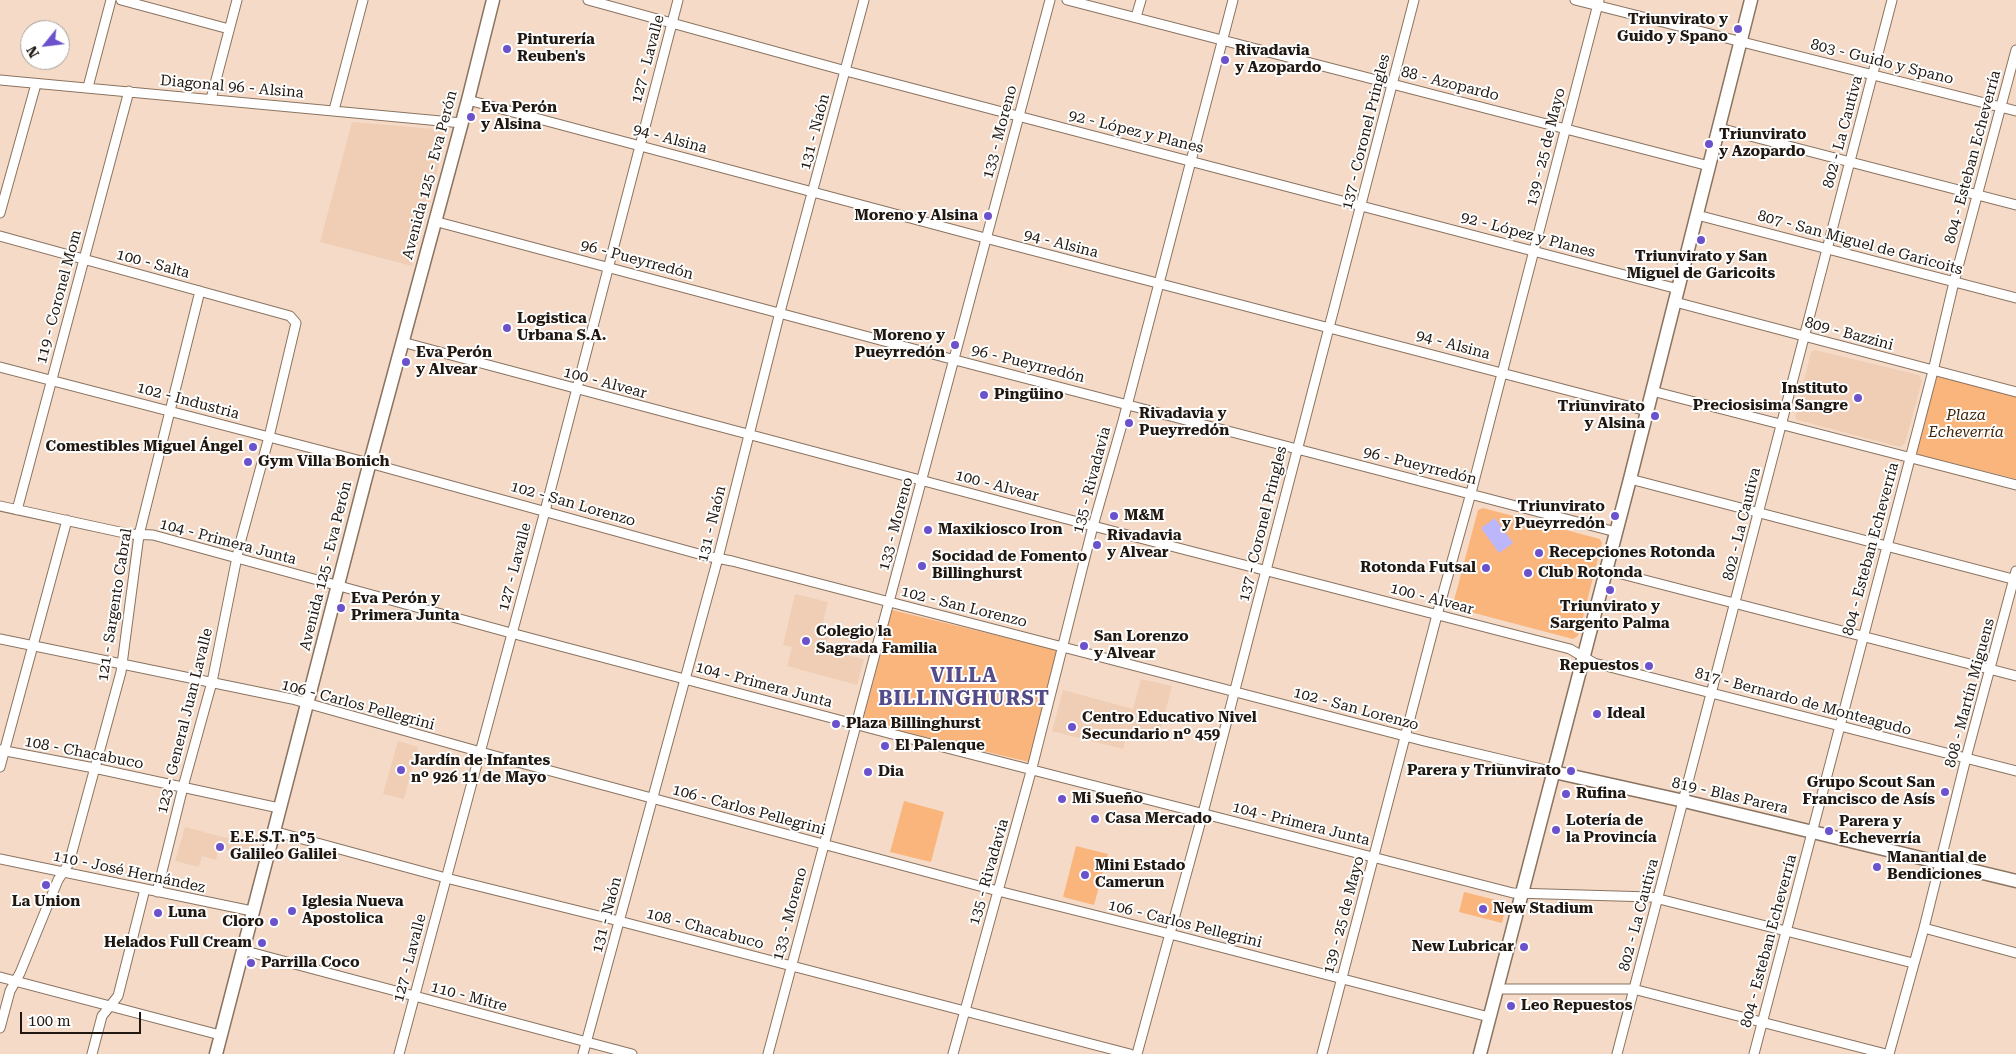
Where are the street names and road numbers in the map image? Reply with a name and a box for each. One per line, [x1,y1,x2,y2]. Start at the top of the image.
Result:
street label: 127 - Lavalle [628,13,668,105]
street label: 803 - Guido y Spano [1809,35,1955,89]
street label: 137 - Coronel Pringles [1338,52,1394,212]
street label: 88 - Azopardo [1399,63,1501,105]
street label: 804 - Esteban Echeverría [1941,68,2005,246]
street label: Diagonal 96 - Alsina [159,72,305,102]
street label: 802 - La Cautiva [1819,74,1867,190]
street label: 133 - Moreno [979,83,1021,181]
street label: 139 - 25 de Mayo [1523,86,1569,208]
street label: Avenida 125 - Eva Perón [399,88,461,262]
street label: 131 - Naón [796,92,834,172]
street label: 92 - López y Planes [1067,107,1205,157]
street label: 94 - Alsina [631,120,709,158]
street label: 807 - San Miguel de Garicoits [1755,207,1965,279]
street label: 92 - López y Planes [1459,208,1597,262]
street label: 94 - Alsina [1022,226,1100,262]
street label: 119 - Coronel Mom [32,228,86,366]
street label: 96 - Pueyrredón [579,236,695,284]
street label: 100 - Salta [114,246,192,282]
street label: 809 - Bazzini [1803,314,1895,354]
street label: 94 - Alsina [1414,326,1492,364]
street label: 96 - Pueyrredón [969,341,1087,387]
street label: 100 - Alvear [561,363,649,403]
street label: 102 - Industria [135,379,241,423]
street label: 135 - Rivadavia [1069,425,1115,535]
street label: 96 - Pueyrredón [1361,443,1479,489]
street label: 137 - Coronel Pringles [1235,444,1291,604]
street label: 804 - Esteban Echeverría [1839,460,1903,638]
street label: 100 - Alvear [953,466,1041,506]
street label: 802 - La Cautiva [1719,466,1765,582]
street label: 133 - Moreno [875,475,917,573]
street label: 102 - San Lorenzo [508,478,638,530]
street label: Avenida 125 - Eva Perón [296,479,356,653]
street label: 131 - Naón [694,484,730,564]
street label: 104 - Primera Junta [158,515,298,569]
street label: 127 - Lavalle [495,521,535,613]
street label: 121 - Sargento Cabral [94,527,136,683]
street label: 100 - Alvear [1388,579,1476,619]
street label: 102 - San Lorenzo [899,583,1029,631]
street label: 808 - Martín Miguens [1941,616,1999,770]
street label: 123 - General Juan Lavalle [153,626,217,816]
street label: 104 - Primera Junta [694,658,834,712]
street label: 817 - Bernardo de Monteagudo [1693,664,1913,740]
street label: 106 - Carlos Pellegrini [279,676,437,734]
street label: 102 - San Lorenzo [1291,684,1421,734]
street label: 108 - Chacabuco [23,733,145,773]
street label: 819 - Blas Parera [1670,774,1790,818]
street label: 106 - Carlos Pellegrini [670,781,828,839]
street label: 104 - Primera Junta [1230,798,1372,850]
street label: 135 - Rivadavia [965,817,1013,927]
street label: 110 - José Hernández [51,847,207,897]
street label: 804 - Esteban Echeverría [1737,852,1801,1030]
street label: 139 - 25 de Mayo [1320,854,1368,976]
street label: 802 - La Cautiva [1615,857,1663,973]
street label: 133 - Moreno [769,865,811,963]
street label: 131 - Naón [588,875,626,955]
street label: 106 - Carlos Pellegrini [1106,896,1264,952]
street label: 108 - Chacabuco [644,905,766,953]
street label: 127 - Lavalle [390,912,430,1004]
street label: 110 - Mitre [429,978,509,1016]

